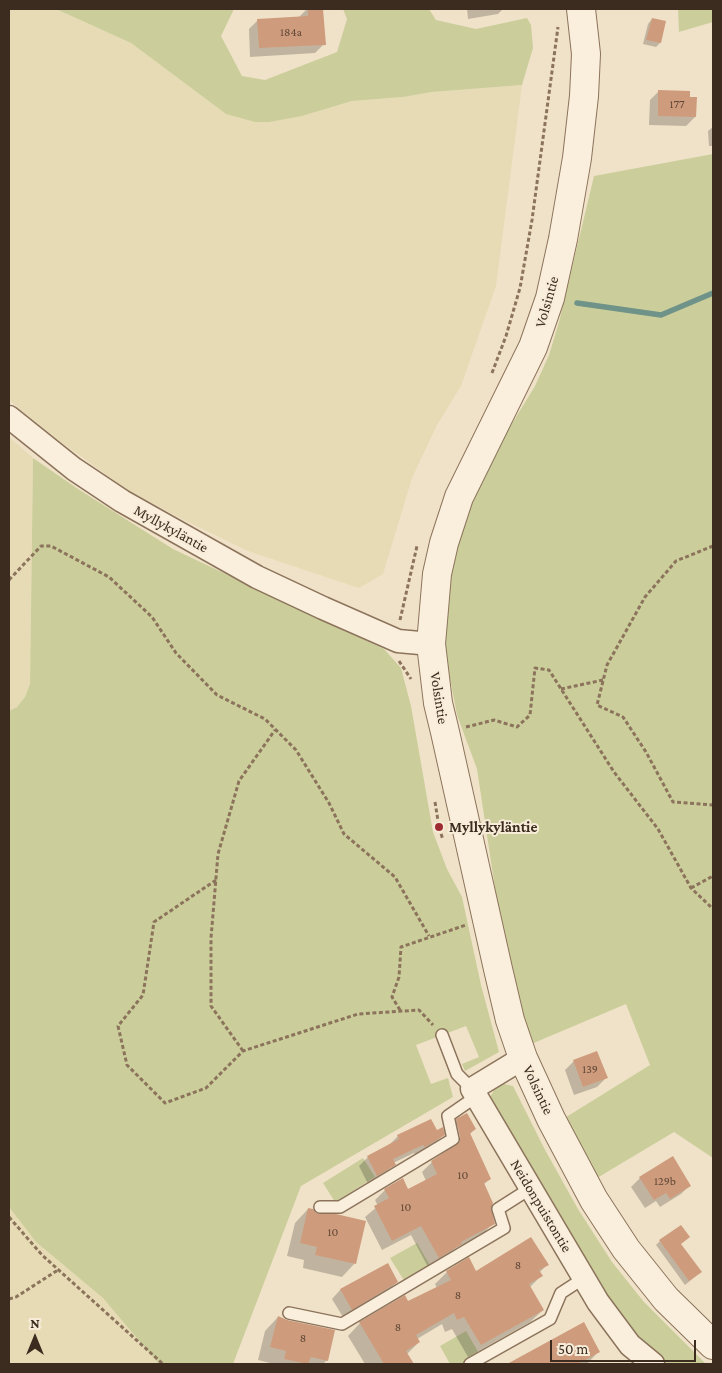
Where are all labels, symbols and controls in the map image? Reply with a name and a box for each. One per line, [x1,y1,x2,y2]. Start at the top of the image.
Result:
house number: 184a [280,25,302,39]
house number: 177 [669,97,685,111]
street label: Volsintie [531,274,563,330]
street label: Myllykyläntie [131,501,211,557]
street label: Volsintie [426,671,452,725]
place label: Myllykyläntie [449,818,537,836]
marker: Myllykyläntie [433,821,445,833]
street label: Volsintie [519,1062,557,1118]
house number: 139 [582,1062,598,1076]
street label: Neidonpuistontie [506,1156,576,1256]
house number: 10 [458,1168,468,1182]
house number: 129b [654,1174,676,1188]
house number: 10 [401,1200,411,1214]
house number: 10 [328,1225,338,1239]
house number: 8 [515,1258,521,1272]
house number: 8 [455,1288,461,1302]
north arrow [10,1313,60,1363]
text: N [30,1315,40,1331]
house number: 8 [395,1320,401,1334]
scale bar [552,1330,698,1362]
house number: 8 [300,1331,306,1345]
text: 50 m [558,1341,588,1357]

